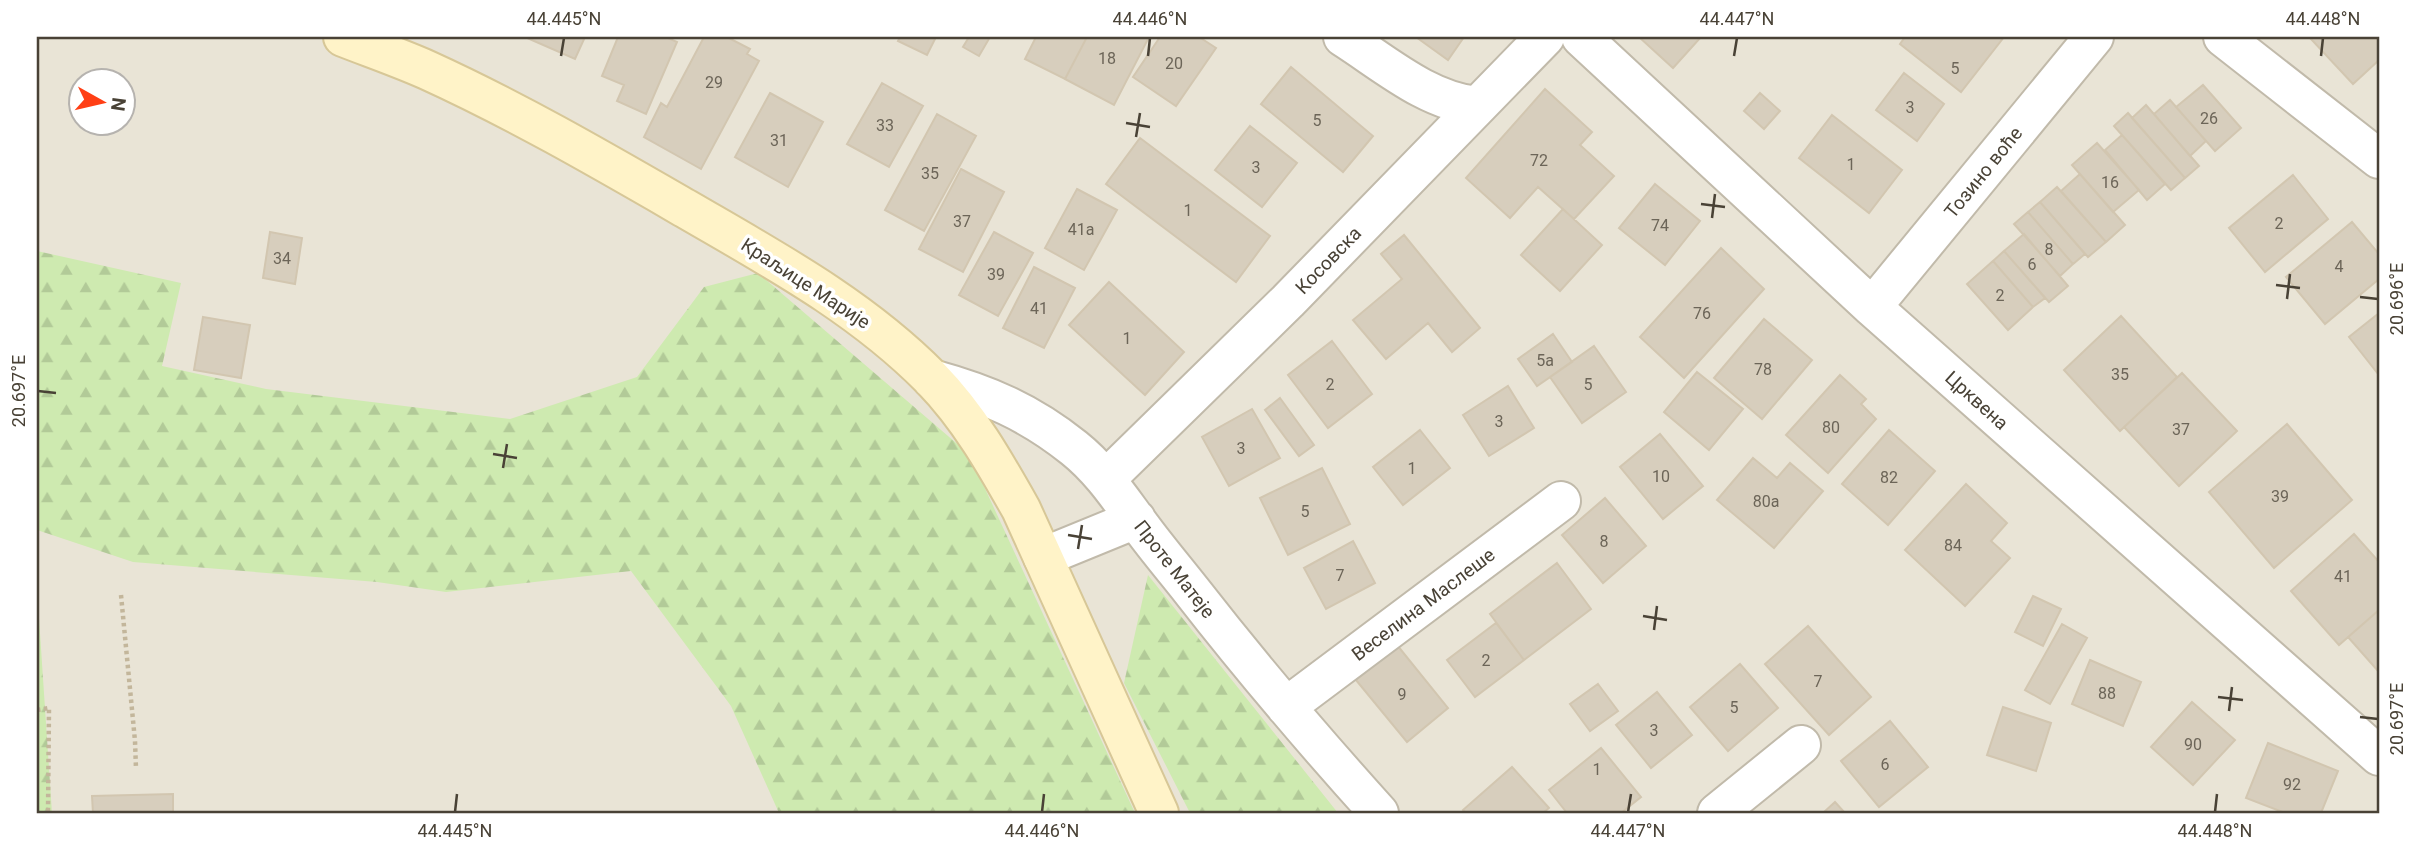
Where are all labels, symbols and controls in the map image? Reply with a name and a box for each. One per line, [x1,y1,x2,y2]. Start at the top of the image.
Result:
text: 44.445°N [527,8,601,29]
text: 44.446°N [1113,8,1187,29]
text: 44.447°N [1700,8,1774,29]
text: 44.448°N [2286,8,2360,29]
house number: 18 [1098,49,1116,68]
house number: 20 [1165,54,1183,73]
house number: 5 [1951,59,1960,78]
north arrow [66,66,136,136]
house number: 29 [705,73,723,92]
text: N [106,96,131,113]
house number: 3 [1906,98,1915,117]
house number: 26 [2200,109,2218,128]
house number: 5 [1313,111,1322,130]
house number: 33 [876,116,894,135]
street label: Тозино воће [1940,122,2027,223]
house number: 31 [770,131,788,150]
house number: 72 [1530,151,1548,170]
house number: 1 [1847,155,1856,174]
house number: 3 [1252,158,1261,177]
house number: 35 [921,164,939,183]
house number: 16 [2101,173,2119,192]
house number: 1 [1184,201,1193,220]
house number: 37 [953,212,971,231]
house number: 2 [2275,214,2284,233]
house number: 74 [1651,216,1669,235]
house number: 41a [1068,220,1094,239]
street label: Косовска [1291,222,1366,299]
street label: Краљице Марије [737,233,875,334]
house number: 8 [2045,240,2054,259]
house number: 34 [273,249,291,268]
house number: 6 [2028,255,2037,274]
house number: 4 [2335,257,2344,276]
text: 20.696°E [2386,263,2407,335]
house number: 39 [987,265,1005,284]
house number: 2 [1996,286,2005,305]
house number: 41 [1030,299,1048,318]
house number: 76 [1693,304,1711,323]
house number: 1 [1123,329,1132,348]
house number: 5a [1536,351,1554,370]
text: 20.697°E [8,355,29,427]
house number: 78 [1754,360,1772,379]
house number: 35 [2111,365,2129,384]
street label: Црквена [1940,366,2013,435]
house number: 2 [1326,375,1335,394]
house number: 5 [1584,375,1593,394]
house number: 3 [1495,412,1504,431]
house number: 80 [1822,418,1840,437]
house number: 37 [2172,420,2190,439]
house number: 3 [1237,439,1246,458]
house number: 1 [1408,459,1417,478]
house number: 10 [1652,467,1670,486]
house number: 82 [1880,468,1898,487]
house number: 39 [2271,487,2289,506]
house number: 80a [1753,492,1779,511]
house number: 5 [1301,502,1310,521]
street label: Проте Матеје [1129,516,1220,623]
house number: 8 [1600,532,1609,551]
house number: 84 [1944,536,1962,555]
street label: Веселина Маслеше [1347,543,1499,666]
house number: 7 [1336,566,1345,585]
house number: 41 [2334,567,2352,586]
house number: 2 [1482,651,1491,670]
house number: 7 [1814,672,1823,691]
text: 20.697°E [2386,683,2407,755]
house number: 88 [2098,684,2116,703]
house number: 9 [1398,685,1407,704]
house number: 5 [1730,698,1739,717]
house number: 3 [1650,721,1659,740]
house number: 90 [2184,735,2202,754]
house number: 6 [1881,755,1890,774]
house number: 1 [1593,760,1602,779]
house number: 92 [2283,775,2301,794]
text: 44.445°N [418,820,492,841]
text: 44.446°N [1005,820,1079,841]
text: 44.447°N [1591,820,1665,841]
text: 44.448°N [2178,820,2252,841]

